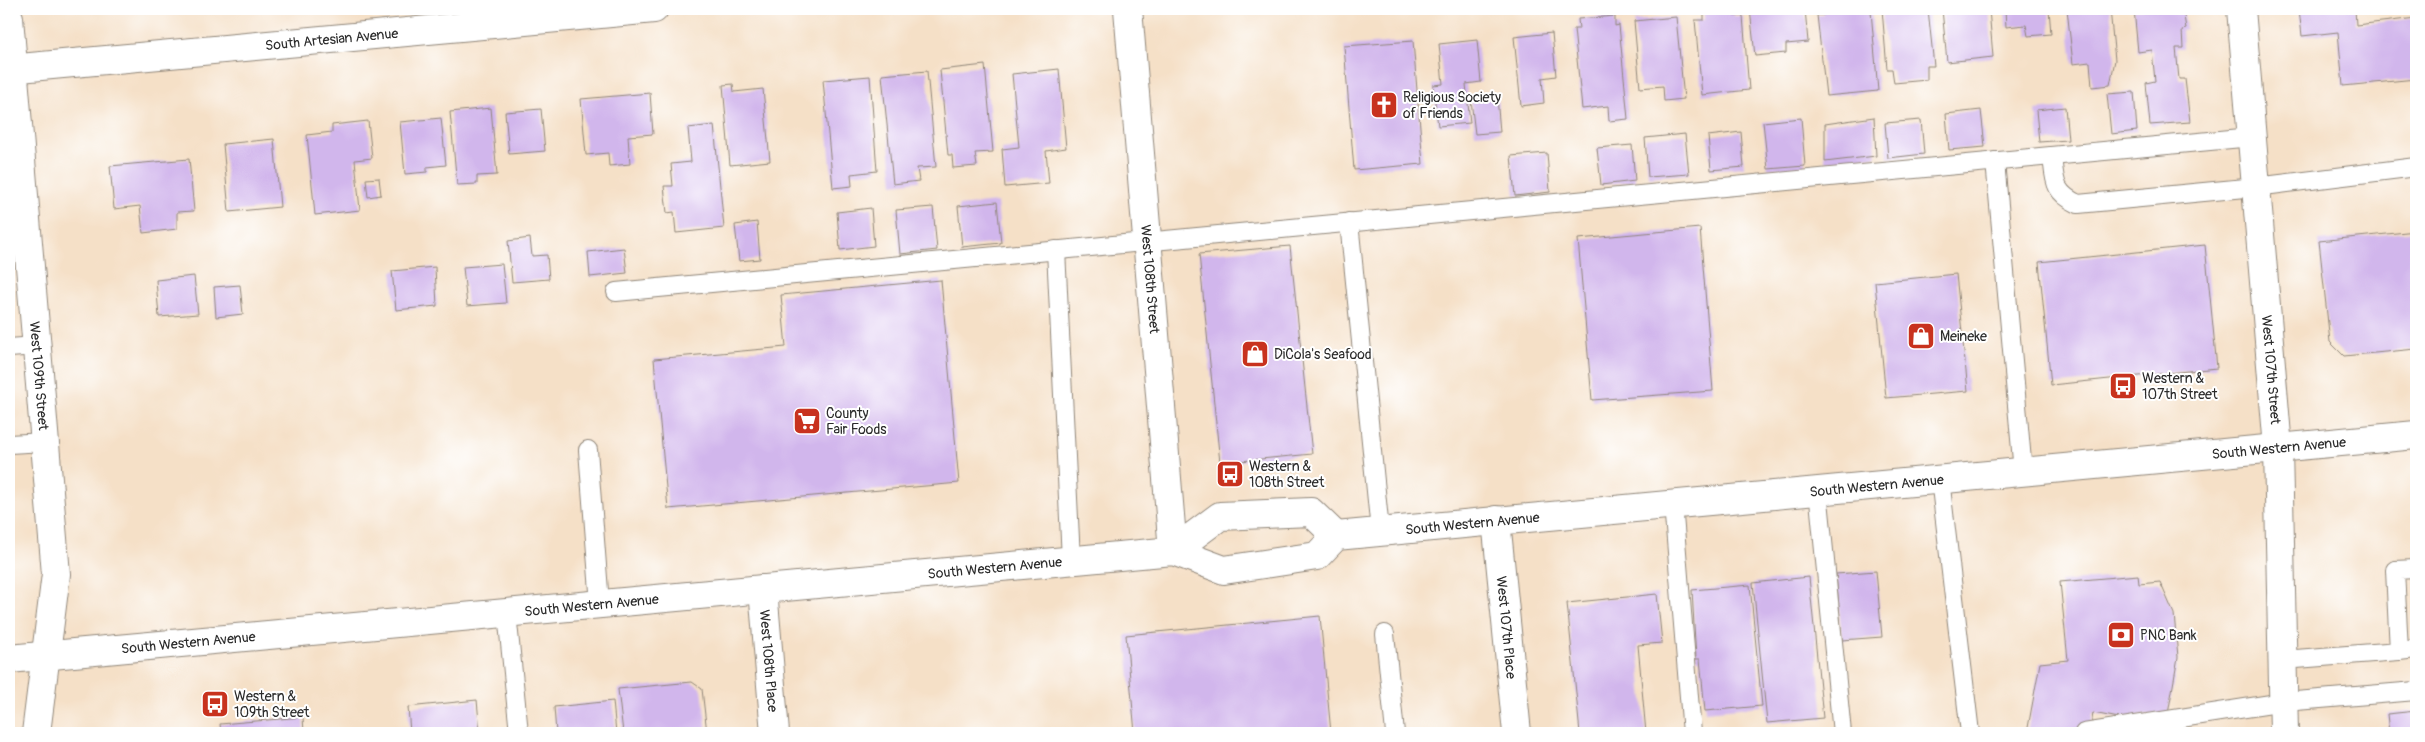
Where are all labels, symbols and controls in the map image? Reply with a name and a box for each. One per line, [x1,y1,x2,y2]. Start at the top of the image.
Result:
street label: South Artesian Avenue [264,24,399,54]
place label: Religious Society of Friends [1403,89,1501,122]
church icon: Religious Society of Friends [1369,90,1399,120]
street label: West 108th Street [1137,224,1163,335]
street label: West 107th Street [2258,314,2285,425]
street label: West 109th Street [26,320,52,431]
shop icon: Meineke [1906,321,1936,351]
place label: Meineke [1940,328,1987,345]
shop icon: DiCola's Seafood [1240,339,1270,369]
place label: DiCola's Seafood [1274,346,1372,363]
place label: Western & 107th Street [2142,370,2218,403]
bus stop icon: Western & 107th Street [2108,371,2138,401]
place label: County Fair Foods [826,405,887,438]
supermarket icon: County Fair Foods [792,406,822,436]
street label: South Western Avenue [2211,433,2347,463]
place label: Western & 108th Street [1249,458,1325,491]
bus stop icon: Western & 108th Street [1215,459,1245,489]
street label: South Western Avenue [1809,471,1945,500]
street label: South Western Avenue [1404,509,1540,538]
street label: South Western Avenue [927,553,1063,582]
street label: West 107th Place [1493,575,1520,680]
street label: South Western Avenue [524,590,659,620]
street label: West 108th Place [756,609,782,713]
bank icon: PNC Bank [2106,620,2136,650]
place label: PNC Bank [2140,627,2197,644]
street label: South Western Avenue [120,628,256,657]
place label: Western & 109th Street [234,688,310,721]
bus stop icon: Western & 109th Street [200,689,230,719]

